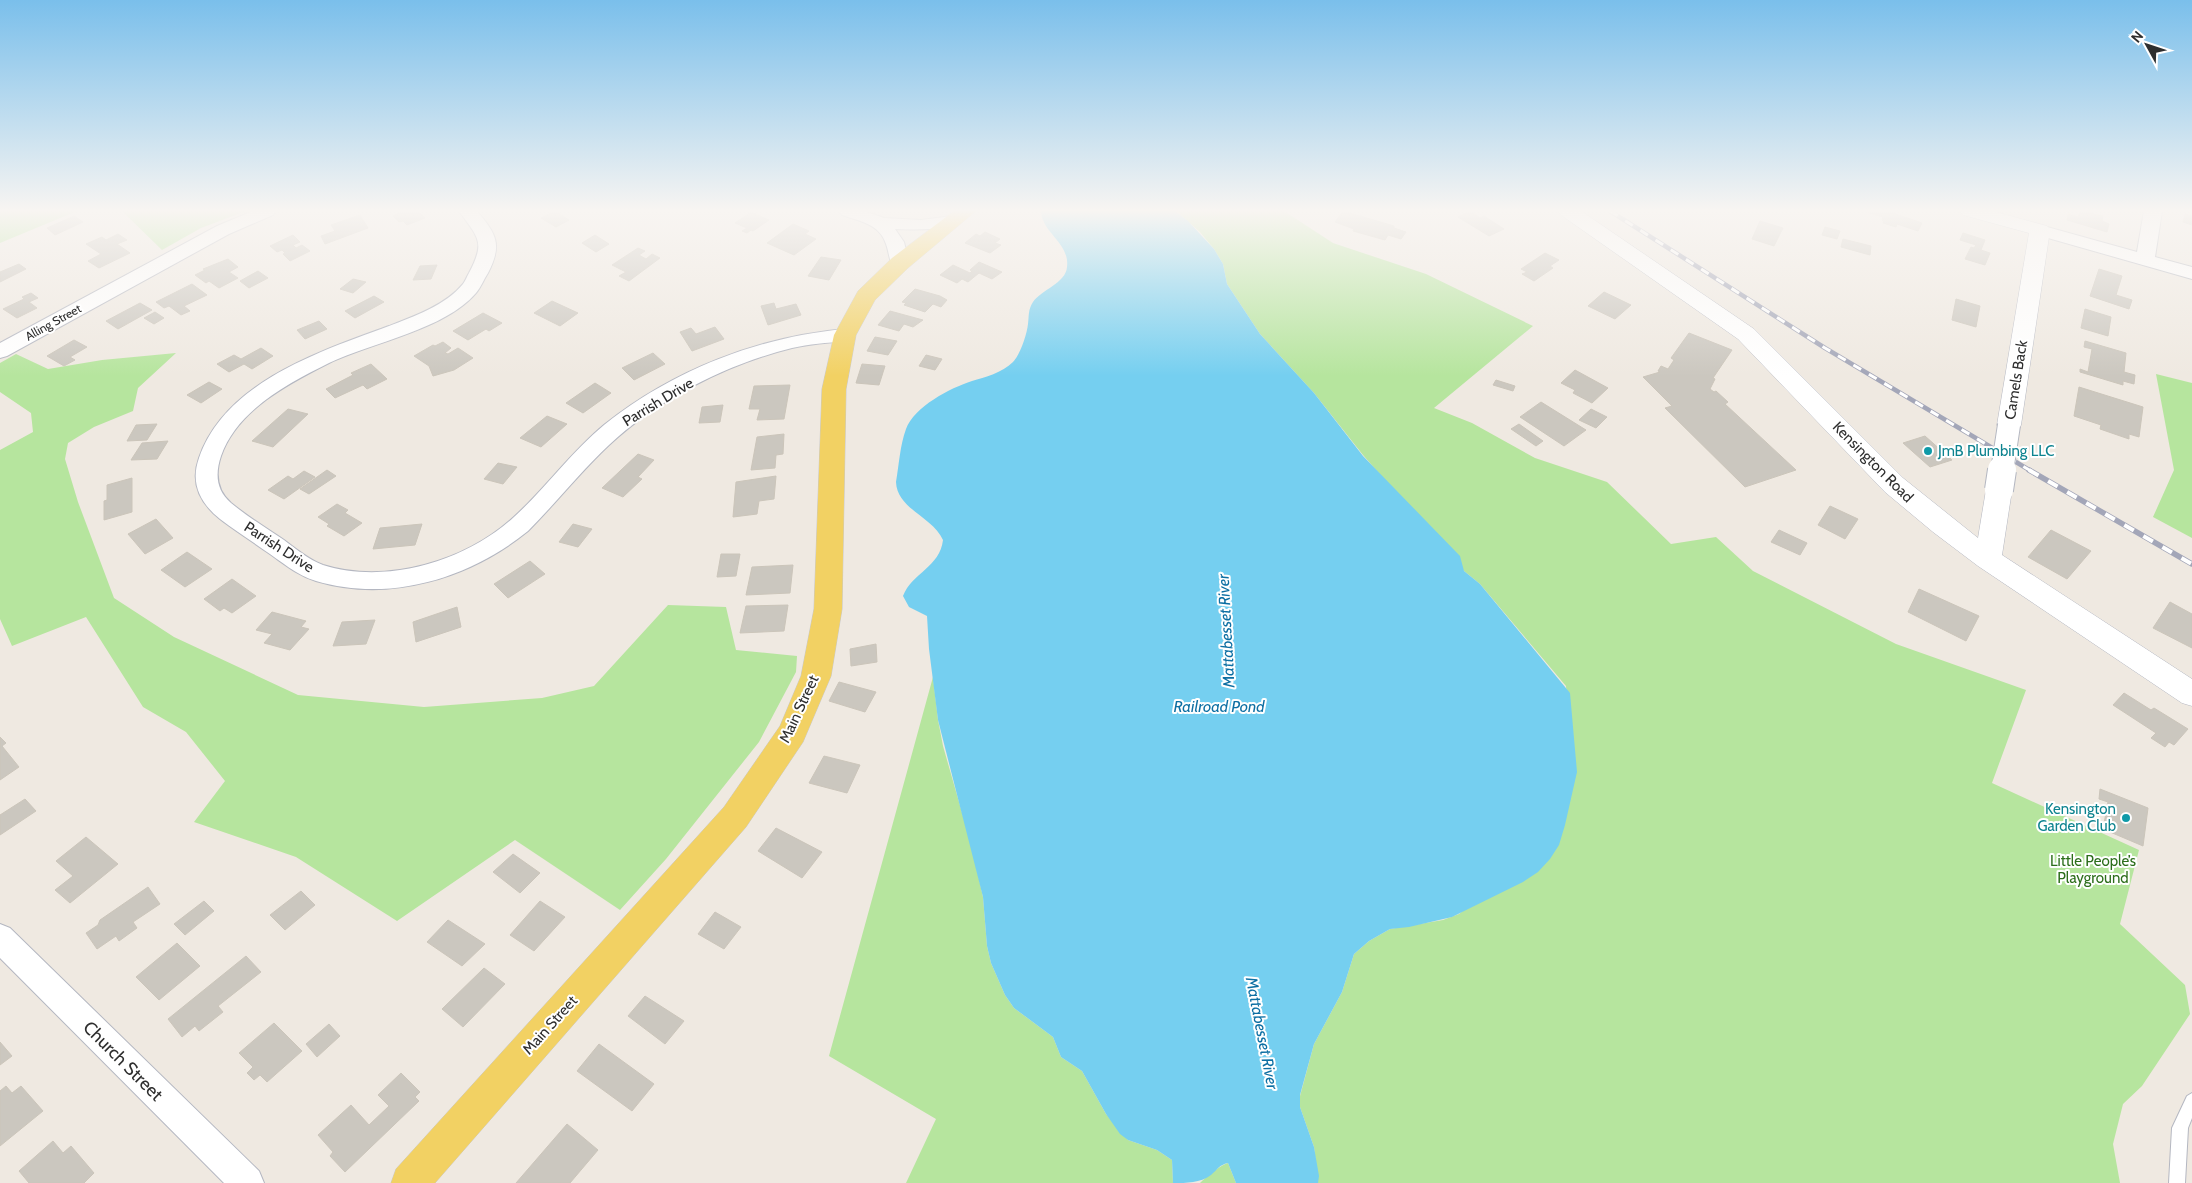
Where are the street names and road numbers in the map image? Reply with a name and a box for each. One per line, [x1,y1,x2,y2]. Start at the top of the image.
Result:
street label: Alling Street [22,300,84,344]
street label: Camels Back [2001,339,2031,421]
street label: Parrish Drive [619,374,697,430]
street label: Kensington Road [1829,418,1917,506]
street label: Parrish Drive [241,518,318,576]
street label: Main Street [775,672,823,746]
street label: Main Street [519,992,581,1058]
street label: Church Street [78,1016,168,1106]

